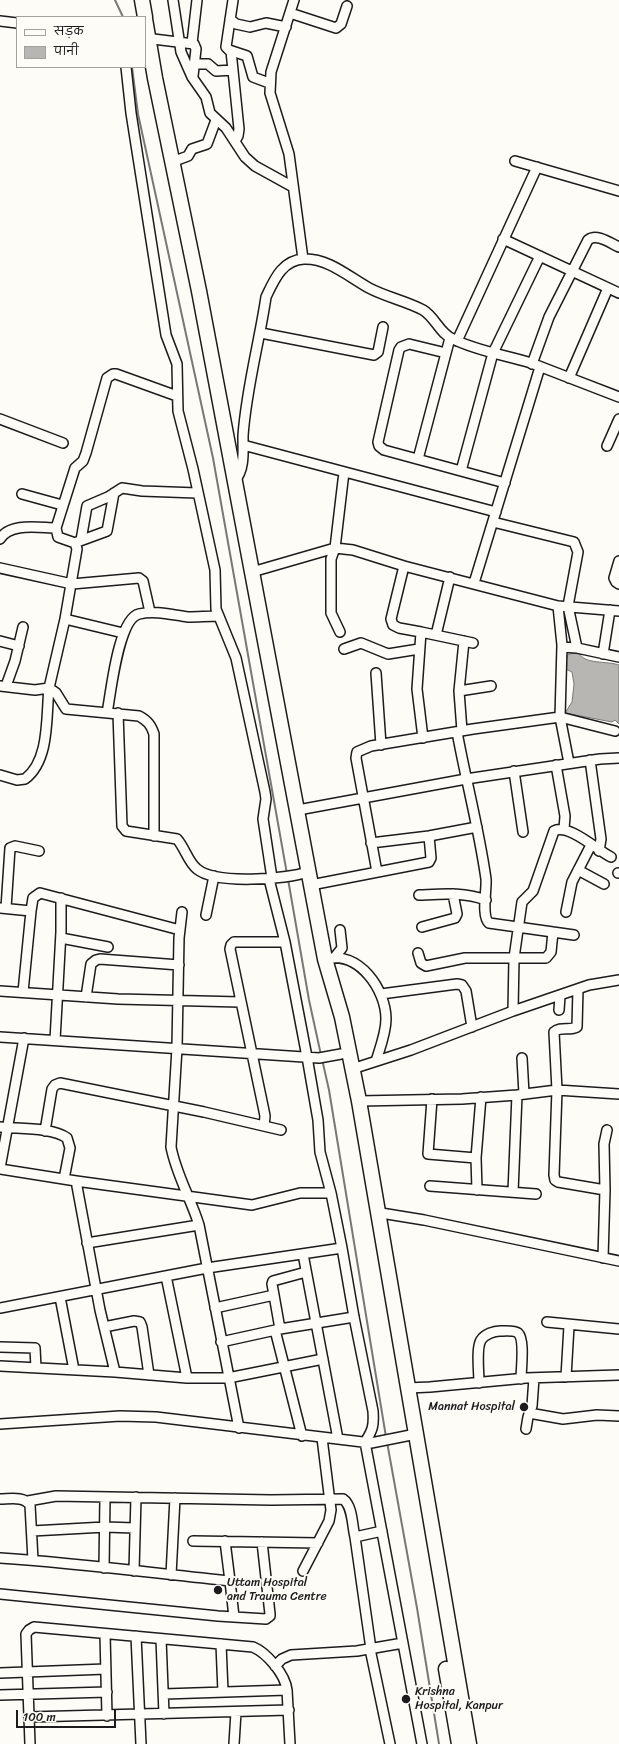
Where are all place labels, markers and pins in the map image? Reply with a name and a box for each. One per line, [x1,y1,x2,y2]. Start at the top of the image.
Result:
place label: Mannat Hospital [428,1400,515,1414]
marker: Mannat Hospital [518,1401,530,1413]
place label: Uttam Hospital and Trauma Centre [227,1576,327,1604]
marker: Uttam Hospital and Trauma Centre [212,1584,224,1596]
place label: Krishna Hospital, Kanpur [415,1685,503,1713]
marker: Krishna Hospital, Kanpur [400,1693,412,1705]

